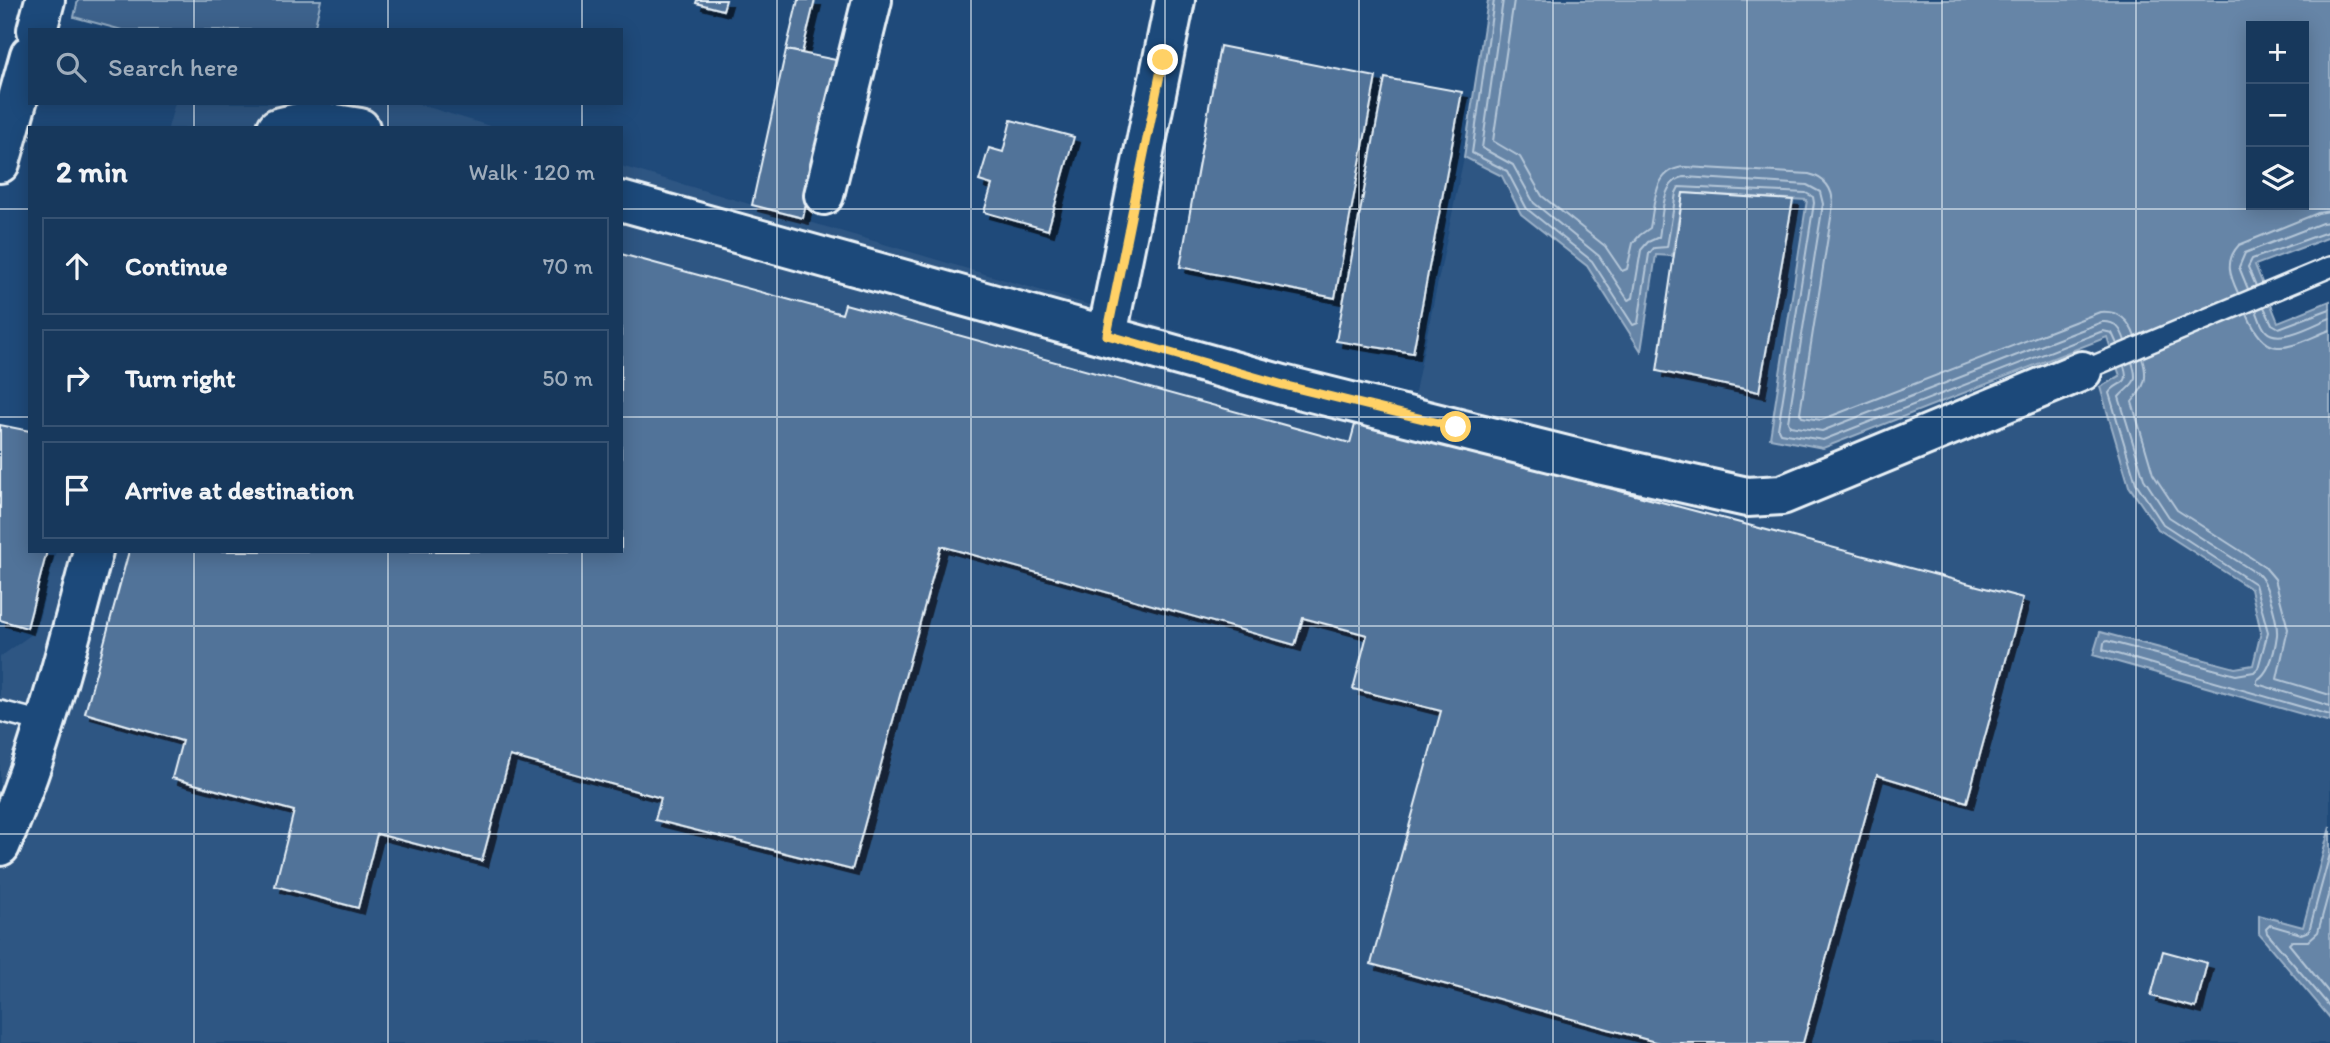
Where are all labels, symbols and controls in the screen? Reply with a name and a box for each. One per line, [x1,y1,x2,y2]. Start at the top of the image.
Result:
map controls [2246,21,2309,210]
button: + [2246,21,2309,84]
search box [28,28,623,105]
route end [1147,44,1178,75]
icon: search [52,48,90,86]
text: Search here [108,51,238,83]
button: − [2246,84,2309,147]
button: layers [2246,147,2309,210]
text: 2 min [56,153,127,190]
text: Walk · 120 m [469,158,595,186]
icon: ahead [58,247,96,285]
text: Continue [125,250,228,282]
text: 70 m [543,252,593,280]
icon: right [58,359,96,397]
text: Turn right [125,362,236,394]
text: 50 m [542,364,593,392]
route start [1440,411,1471,442]
icon: arrive [58,471,96,509]
text: Arrive at destination [125,474,354,506]

